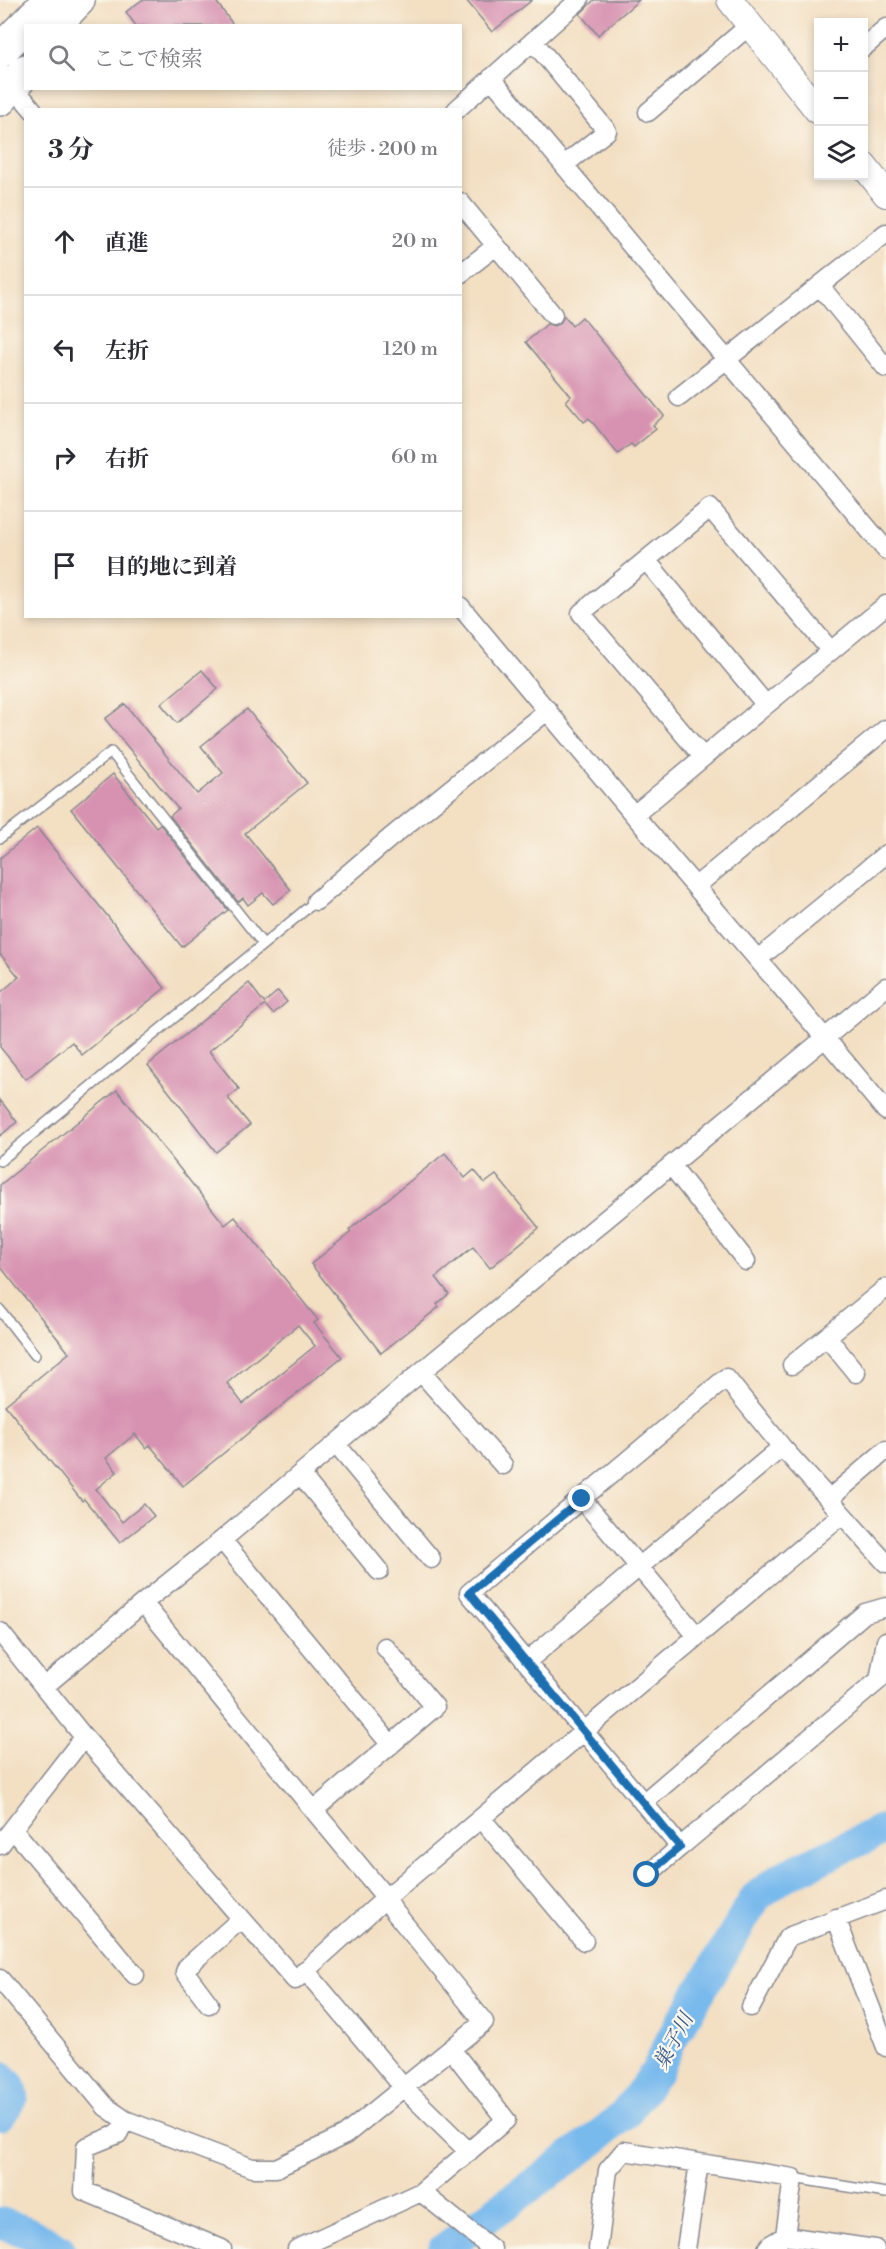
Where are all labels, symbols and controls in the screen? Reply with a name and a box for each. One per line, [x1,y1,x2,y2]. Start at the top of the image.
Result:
map controls [814,18,868,180]
button: + [814,18,868,72]
search box [24,24,462,90]
icon: search [45,41,78,74]
text: ここで検索 [93,46,203,73]
button: − [814,72,868,126]
button: layers [814,126,868,180]
text: 3 分 [48,134,94,166]
text: 徒歩 · 200 m [327,137,438,162]
icon: ahead [48,225,81,258]
text: 20 m [392,229,438,254]
text: 直進 [105,230,149,257]
icon: left [48,333,81,366]
text: 120 m [383,337,438,362]
text: 左折 [105,338,149,365]
icon: right [48,441,81,474]
text: 60 m [391,445,438,470]
text: 右折 [105,446,149,473]
icon: arrive [48,549,81,582]
text: 目的地に到着 [105,554,237,581]
route end [568,1485,594,1511]
route start [633,1861,659,1887]
water label: 巣子川 [649,2008,700,2074]

